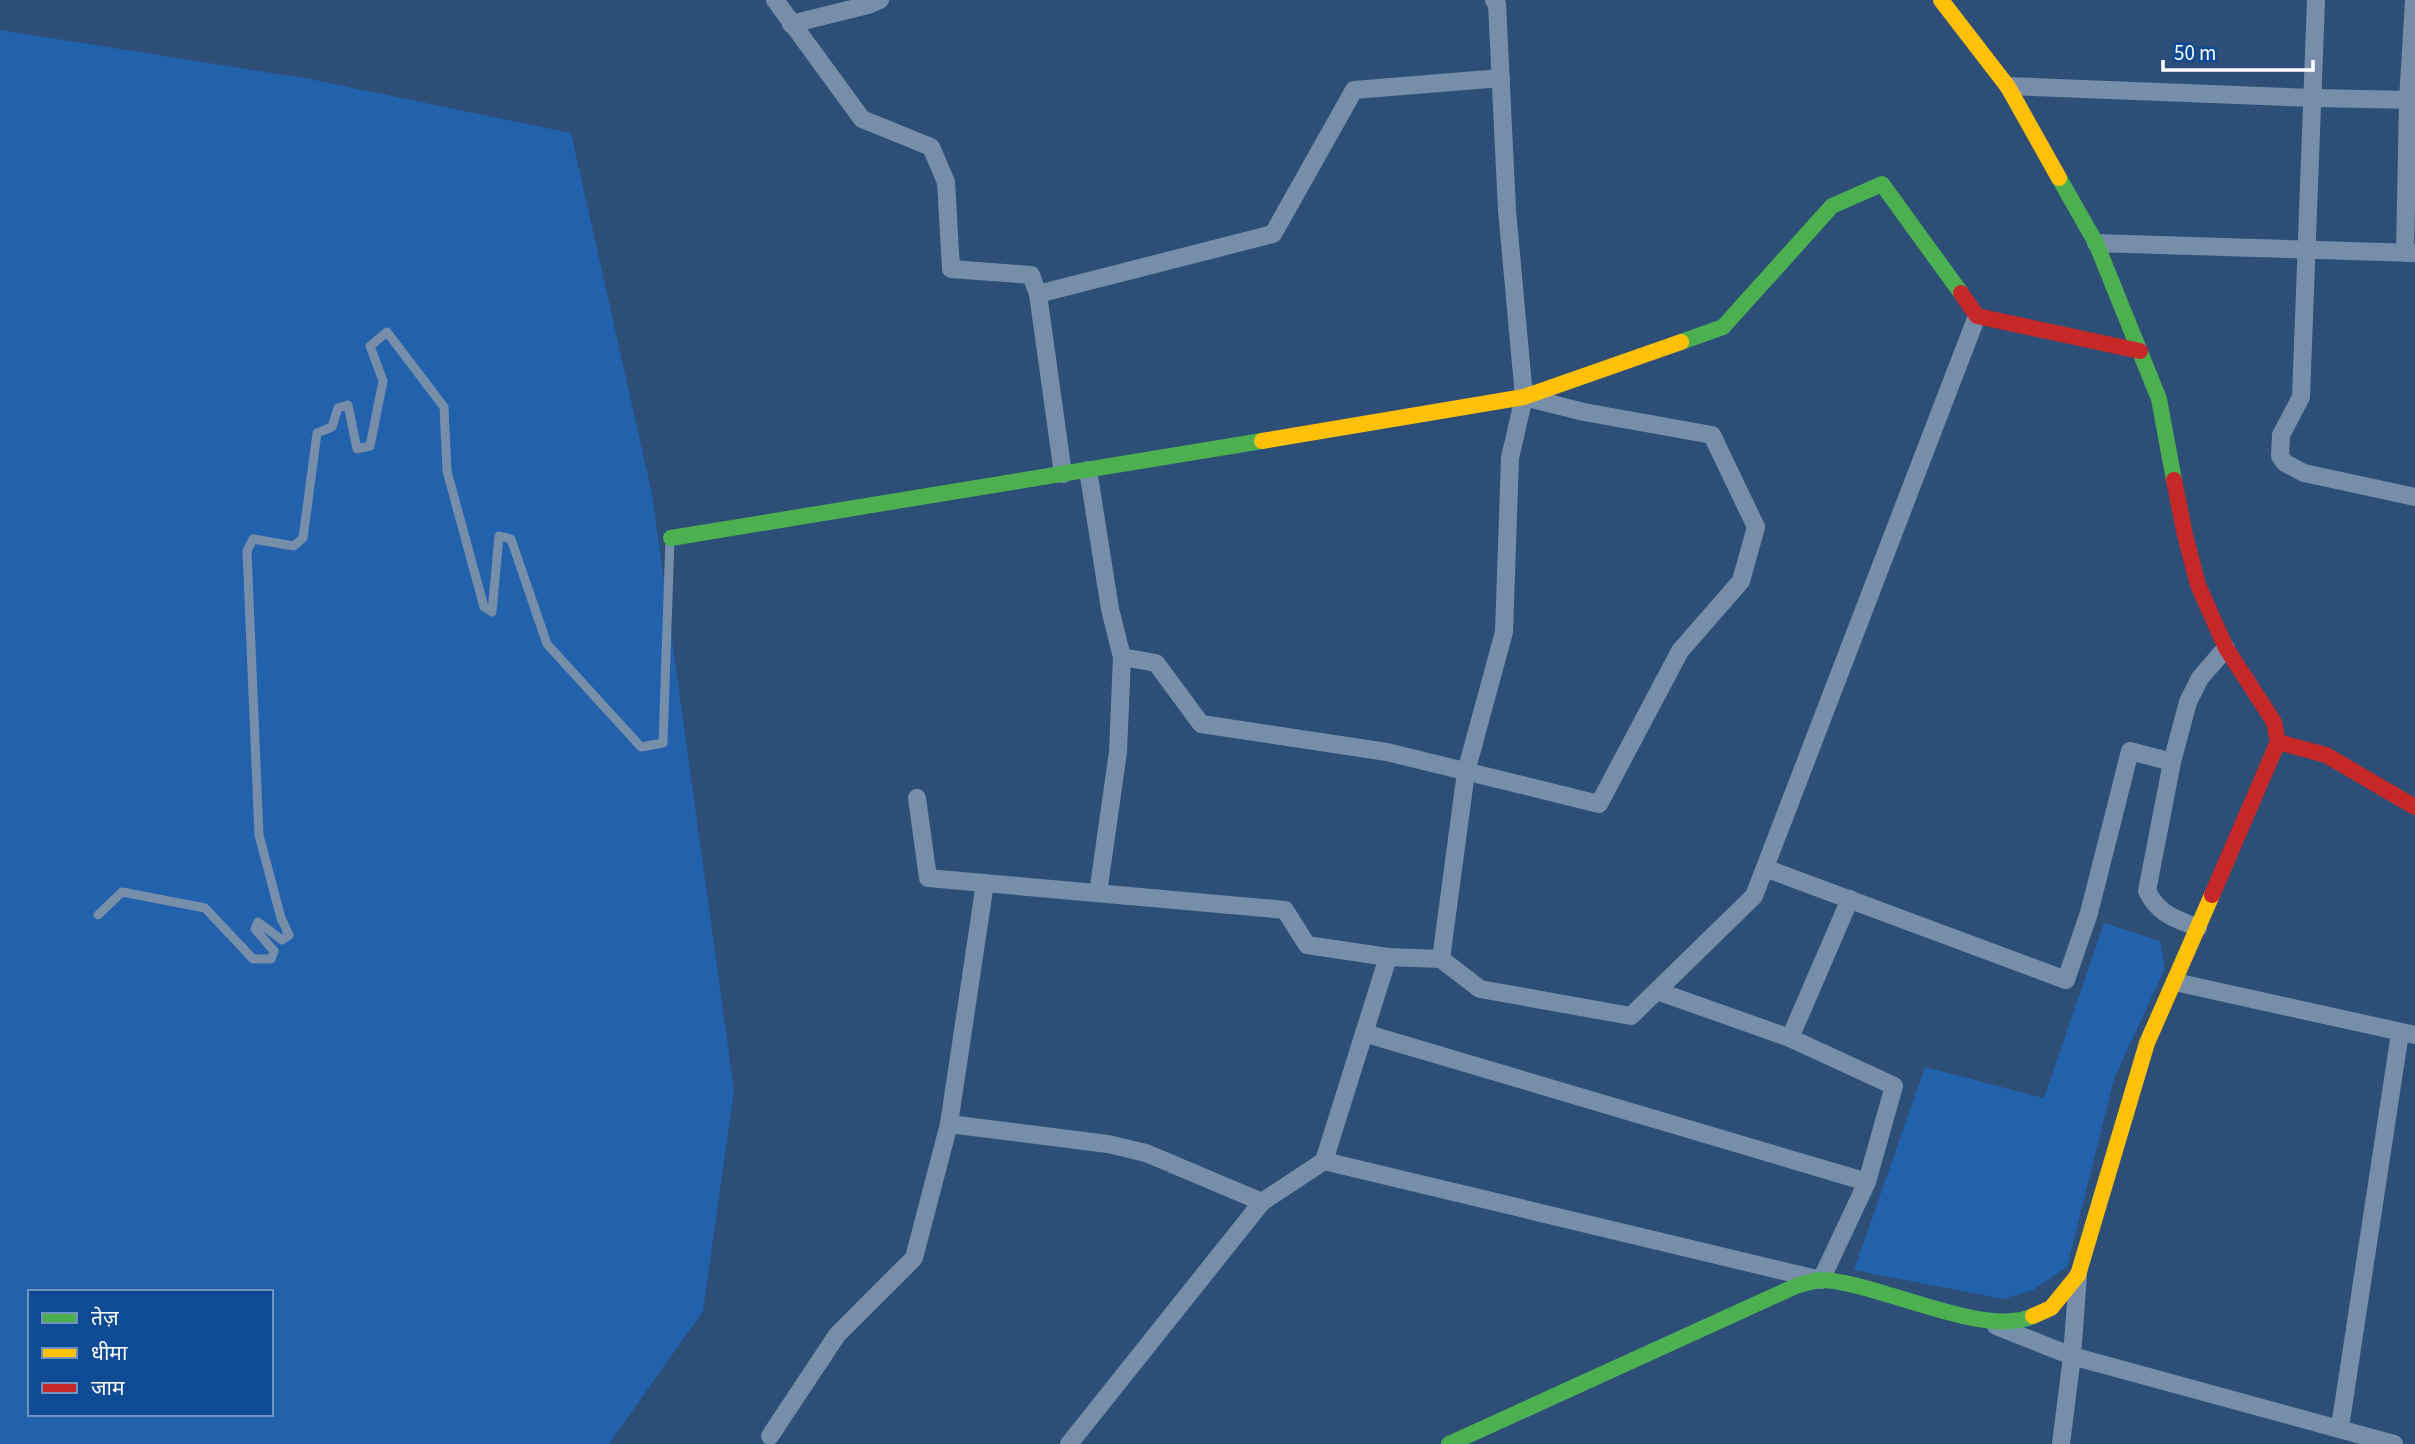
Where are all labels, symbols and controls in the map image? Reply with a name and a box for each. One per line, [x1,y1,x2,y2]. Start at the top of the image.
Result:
scale bar [2163,28,2314,72]
text: 50 m [2174,38,2216,68]
legend [28,1290,273,1416]
text: तेज़ [91,1303,119,1333]
text: धीमा [91,1338,128,1368]
text: जाम [91,1373,125,1403]

